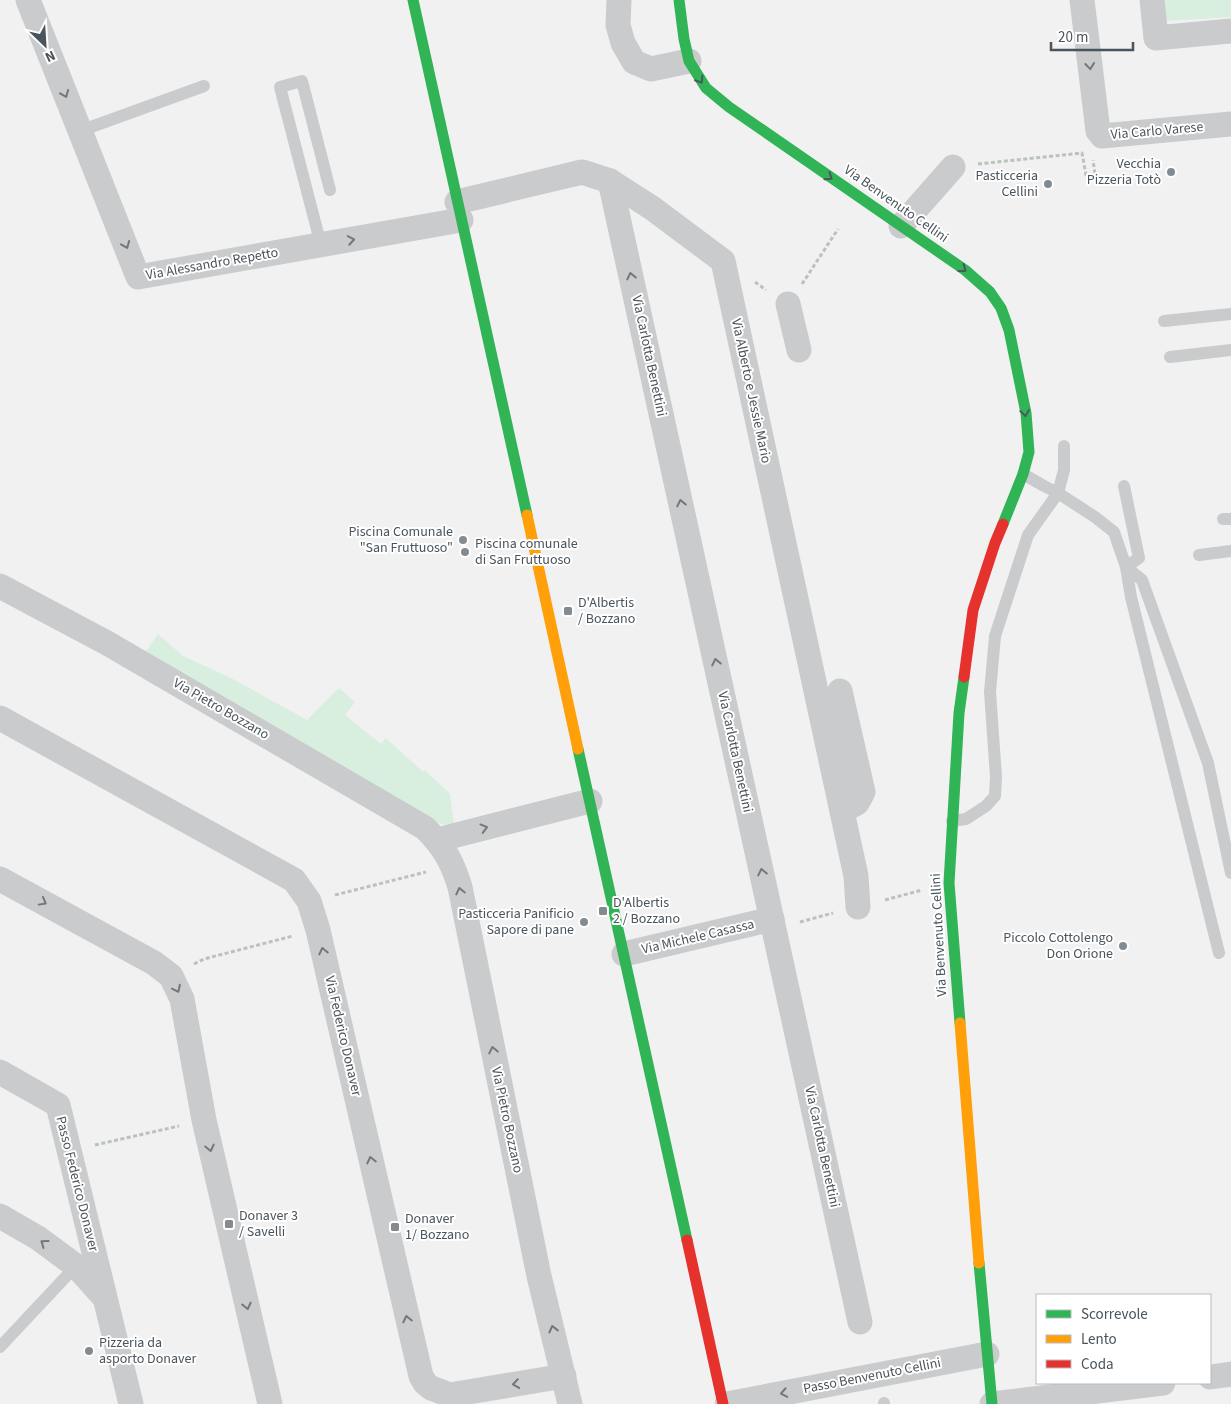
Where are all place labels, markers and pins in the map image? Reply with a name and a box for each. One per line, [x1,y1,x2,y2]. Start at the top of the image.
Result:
place label: Vecchia Pizzeria Totò [1087,154,1161,190]
place label: Pasticceria Cellini [975,166,1038,202]
marker: Vecchia Pizzeria Totò [1165,166,1177,178]
marker: Pasticceria Cellini [1042,178,1054,190]
place label: Piscina Comunale "San Fruttuoso" [348,522,453,558]
marker: Piscina Comunale "San Fruttuoso" [457,534,469,546]
place label: Piscina comunale di San Fruttuoso [475,534,578,570]
marker: Piscina comunale di San Fruttuoso [459,546,471,558]
place label: D'Albertis / Bozzano [578,593,635,629]
marker: D'Albertis / Bozzano [562,605,574,617]
place label: D'Albertis 2 / Bozzano [613,893,680,929]
place label: Pasticceria Panificio Sapore di pane [458,904,574,940]
marker: D'Albertis 2 / Bozzano [597,905,609,917]
marker: Pasticceria Panificio Sapore di pane [578,916,590,928]
place label: Piccolo Cottolengo Don Orione [1003,928,1113,964]
marker: Piccolo Cottolengo Don Orione [1117,940,1129,952]
place label: Donaver 3 / Savelli [239,1206,298,1242]
place label: Donaver 1/ Bozzano [405,1209,469,1245]
marker: Donaver 3 / Savelli [223,1218,235,1230]
marker: Donaver 1/ Bozzano [389,1221,401,1233]
place label: Pizzeria da asporto Donaver [99,1333,196,1369]
marker: Pizzeria da asporto Donaver [83,1345,95,1357]

